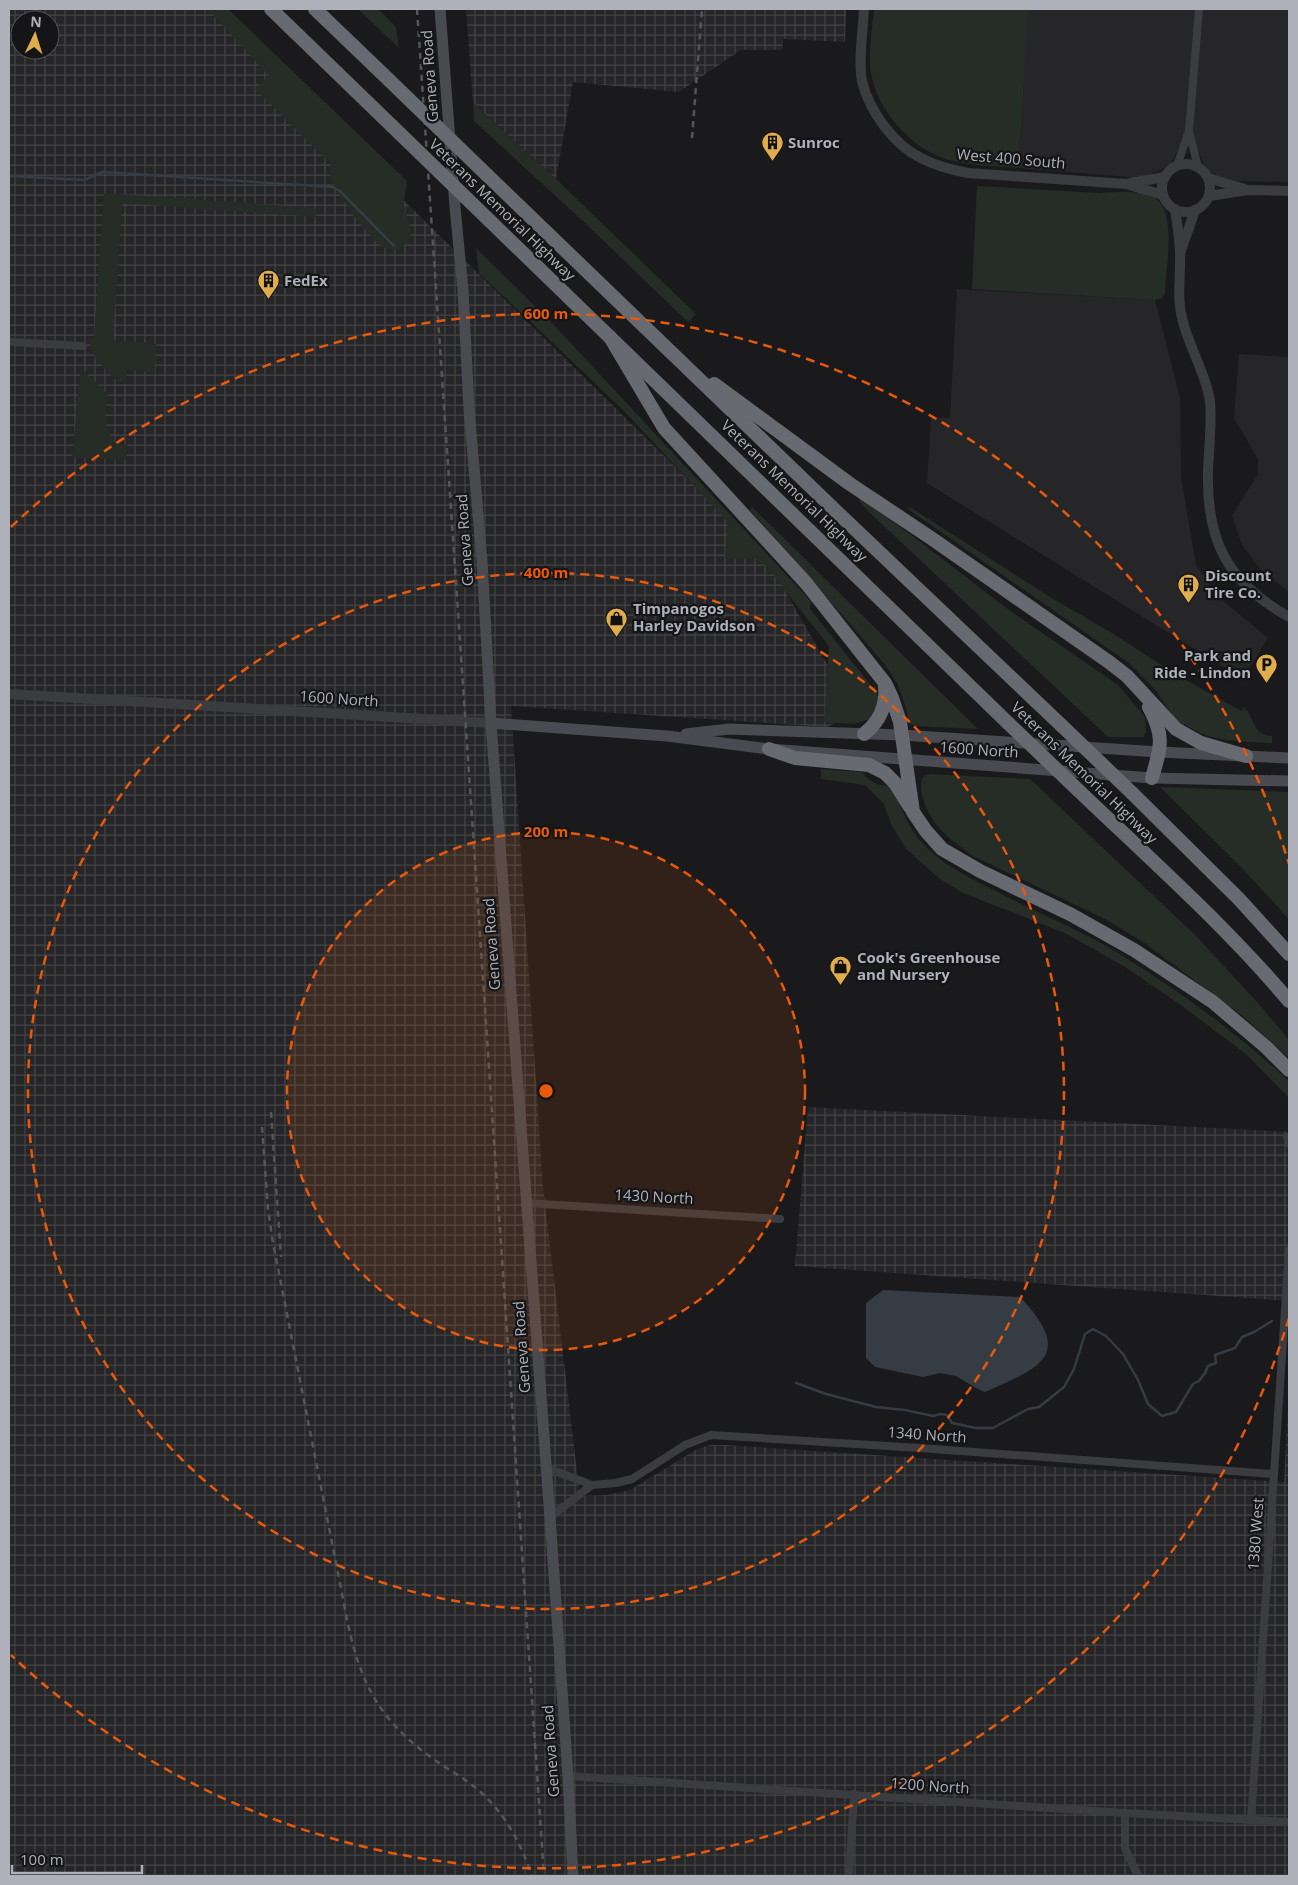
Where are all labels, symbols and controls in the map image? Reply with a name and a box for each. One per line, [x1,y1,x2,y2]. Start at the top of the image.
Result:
north arrow [10,10,60,60]
text: N [30,12,42,31]
street label: Geneva Road [416,29,442,123]
building icon: Sunroc [760,131,784,162]
place label: Sunroc [788,132,840,152]
street label: Veterans Memorial Highway [425,134,581,285]
street label: West 400 South [956,143,1066,173]
building icon: FedEx [256,269,280,300]
place label: FedEx [284,270,328,290]
text: 600 m [524,303,568,323]
street label: Veterans Memorial Highway [717,415,873,566]
street label: Geneva Road [451,493,477,587]
text: 400 m [524,562,568,582]
place label: Discount Tire Co. [1205,565,1272,602]
building icon: Discount Tire Co. [1177,573,1201,604]
place label: Timpanogos Harley Davidson [633,598,756,635]
shop icon: Timpanogos Harley Davidson [605,606,629,637]
place label: Park and Ride - Lindon [1154,645,1251,682]
parking icon: Park and Ride - Lindon [1255,653,1279,684]
street label: 1600 North [299,685,379,711]
street label: Veterans Memorial Highway [1007,697,1163,848]
street label: 1600 North [939,736,1019,762]
text: 200 m [524,821,568,841]
street label: Geneva Road [478,897,504,991]
place label: Cook's Greenhouse and Nursery [857,947,1000,984]
shop icon: Cook's Greenhouse and Nursery [829,955,853,986]
centre of rings [537,1082,555,1100]
street label: 1430 North [614,1184,694,1208]
street label: Geneva Road [508,1300,534,1394]
street label: 1340 North [887,1421,967,1447]
street label: 1380 West [1242,1497,1268,1571]
street label: Geneva Road [537,1704,563,1798]
street label: 1200 North [890,1772,970,1798]
scale bar [12,1842,142,1874]
text: 100 m [20,1849,64,1869]

